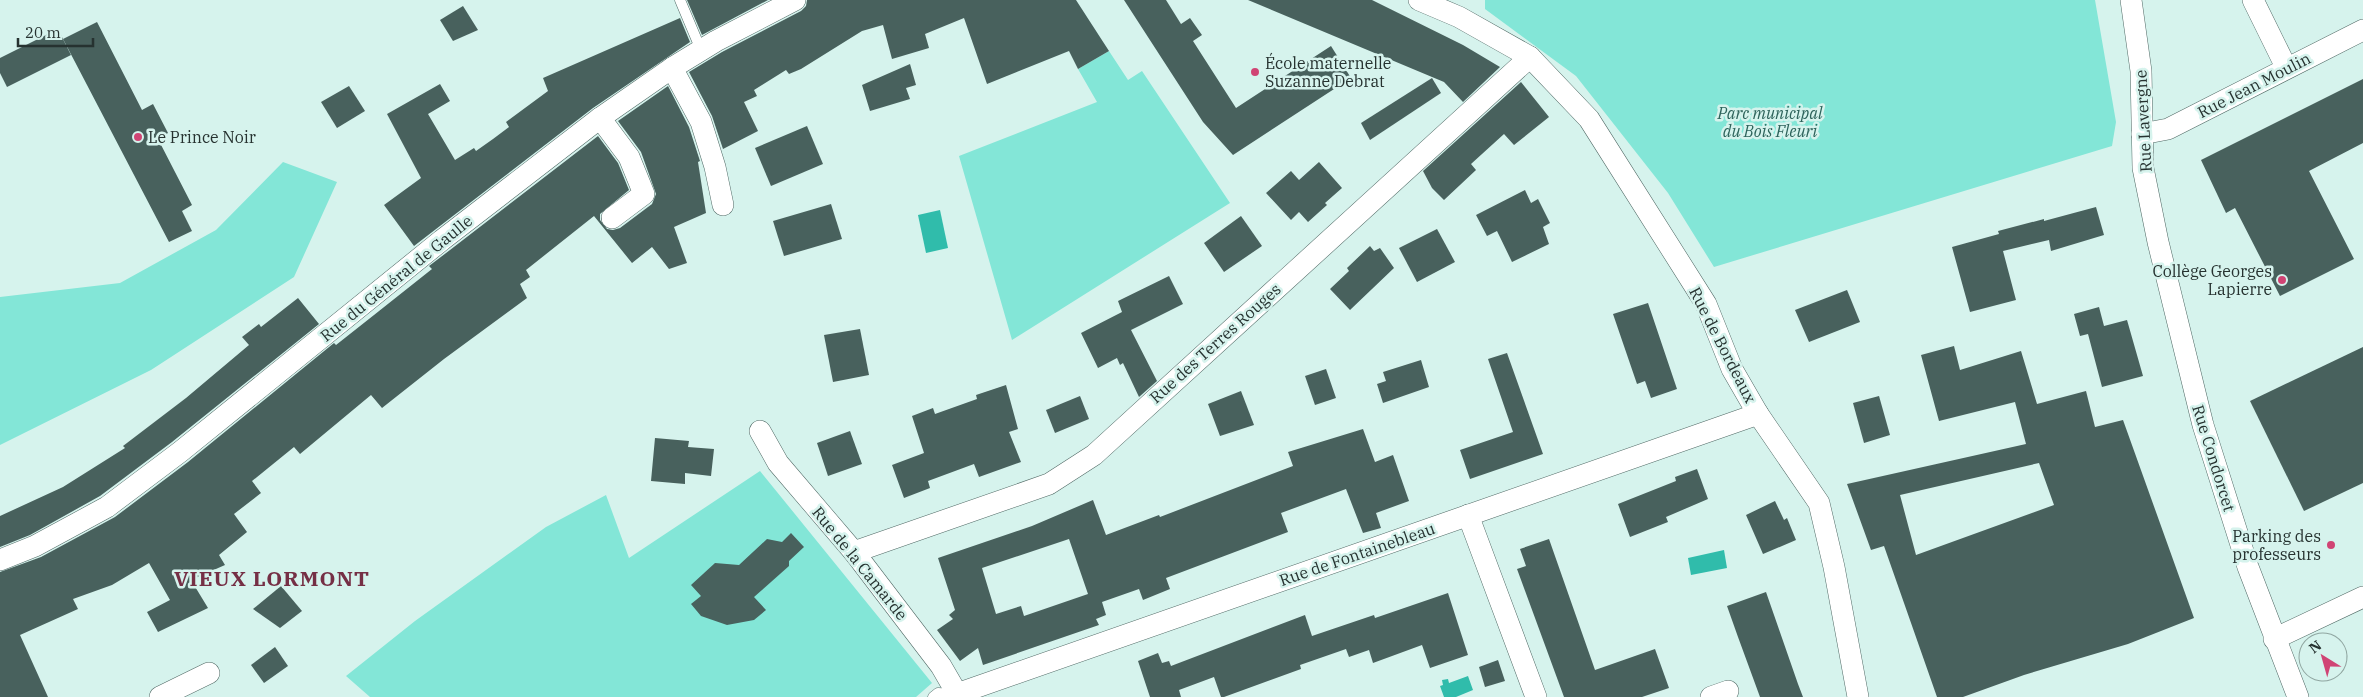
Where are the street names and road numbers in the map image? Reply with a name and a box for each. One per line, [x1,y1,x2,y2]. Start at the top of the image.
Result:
street label: Rue Jean Moulin [2194,48,2314,122]
street label: Rue Lavergne [2130,69,2156,173]
street label: Rue du Général de Gaulle [316,210,476,346]
street label: Rue des Terres Rouges [1145,279,1285,407]
street label: Rue de Bordeaux [1685,284,1761,406]
street label: Rue Condorcet [2188,402,2240,514]
street label: Rue de la Camarde [808,502,912,624]
street label: Rue de Fontainebleau [1276,518,1438,590]

